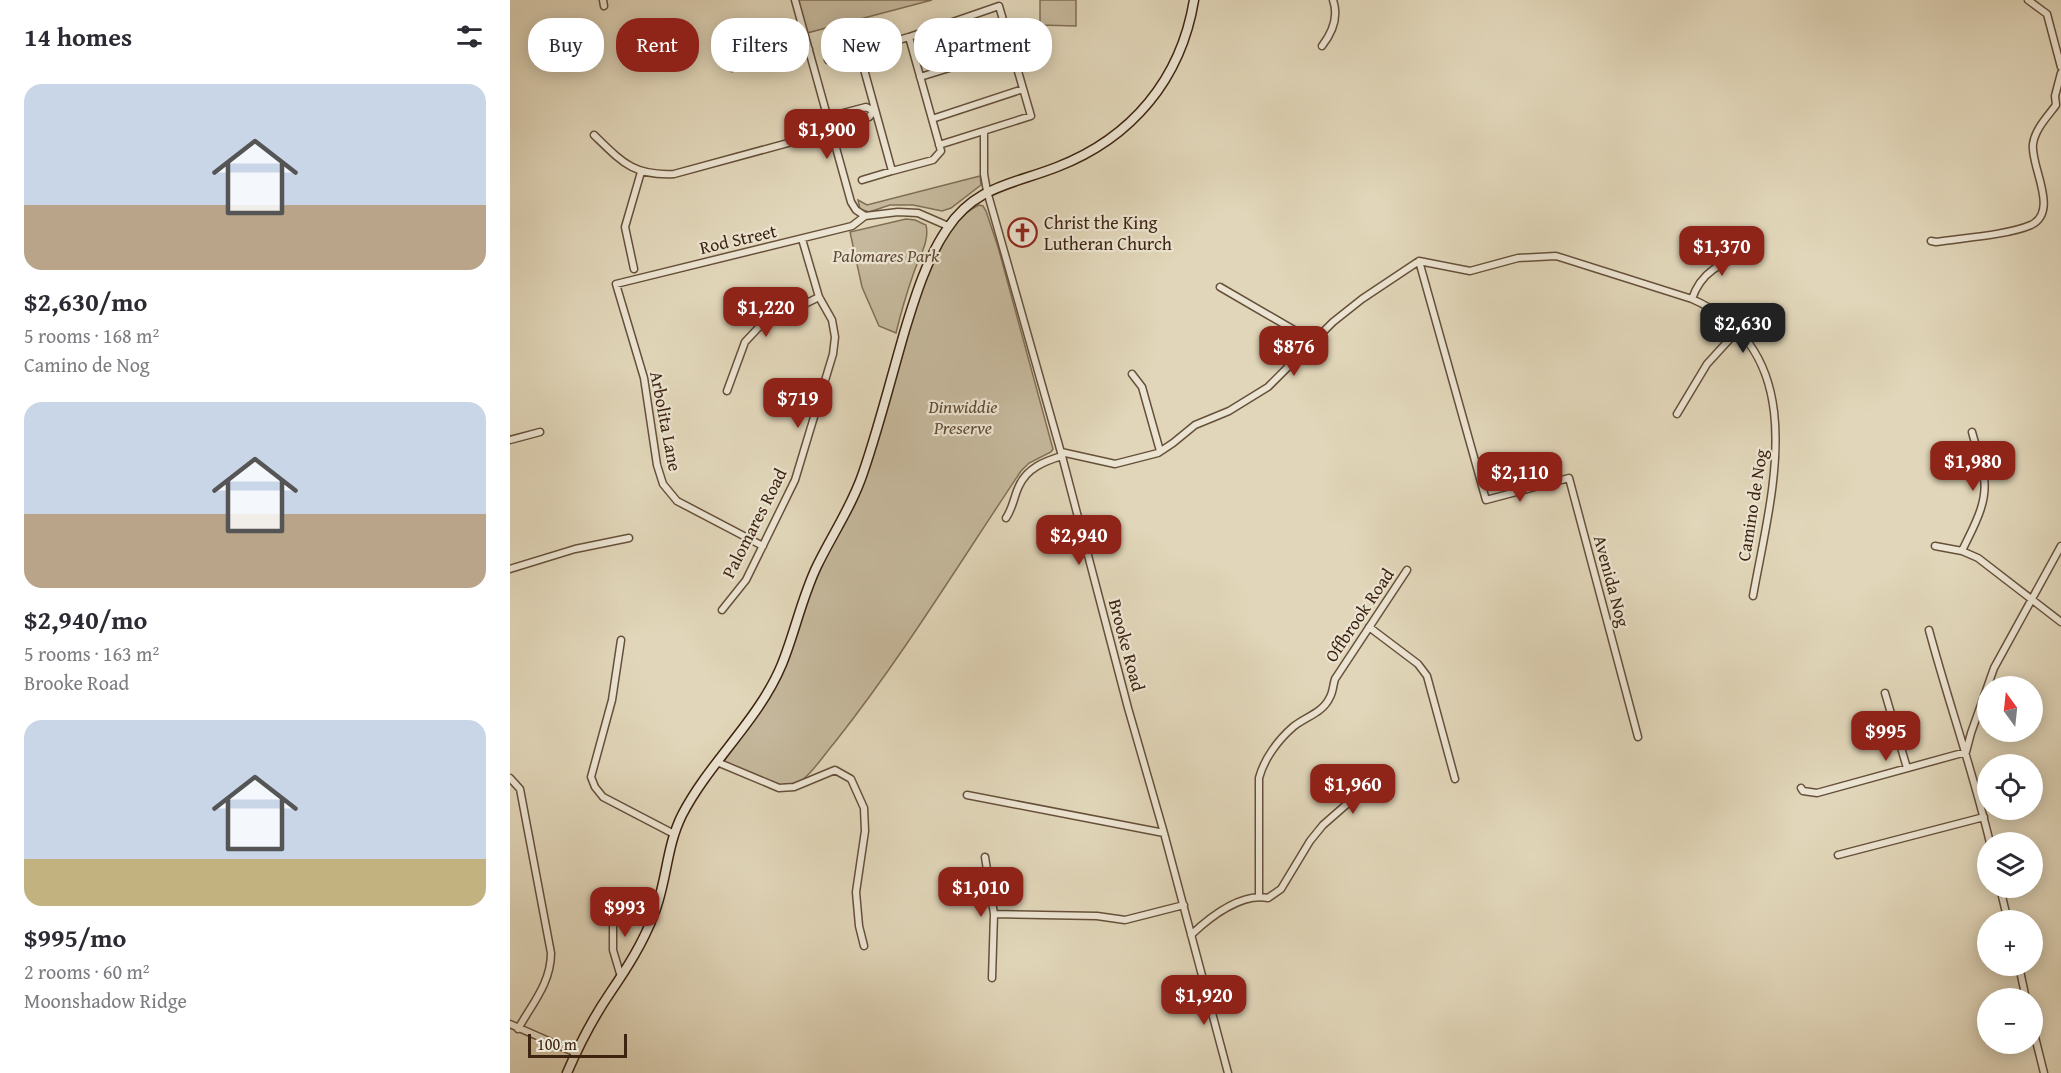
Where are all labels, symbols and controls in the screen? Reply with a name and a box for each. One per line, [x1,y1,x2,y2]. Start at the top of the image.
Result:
text: 14 homes [24,17,132,56]
chip: Buy [528,18,604,72]
chip: Rent [616,18,699,72]
chip: Filters [711,18,809,72]
chip: New [821,18,902,72]
chip: Apartment [914,18,1052,72]
icon: filters [453,20,486,53]
pin: $1,900 [778,109,876,160]
text: $1,900 [798,114,856,143]
icon: home [201,123,309,231]
place label: Christ the King Lutheran Church [1044,209,1172,257]
church icon: Christ the King Lutheran Church [1007,216,1039,248]
street label: Rod Street [697,217,780,261]
pin: $1,370 [1673,226,1771,277]
text: $1,370 [1693,231,1751,260]
park label: Palomares Park [832,242,940,269]
text: $2,630/mo [24,282,147,321]
pin: $1,220 [717,287,815,338]
text: $1,220 [737,292,795,321]
pin: $2,630 [1694,303,1792,354]
text: $2,630 [1714,308,1772,337]
text: 5 rooms · 168 m² [24,321,159,350]
pin: $876 [1258,326,1330,377]
text: $876 [1273,331,1315,360]
text: Camino de Nog [24,350,150,379]
street label: Arbolita Lane [643,369,689,473]
pin: $719 [762,378,834,429]
text: $719 [777,383,819,412]
park label: Dinwiddie Preserve [927,393,998,441]
icon: home [201,441,309,549]
pin: $1,980 [1924,441,2022,492]
text: $1,980 [1944,446,2002,475]
street label: Camino de Nog [1730,447,1774,563]
pin: $2,110 [1471,452,1569,503]
text: $2,110 [1491,457,1549,486]
street label: Palomares Road [715,463,793,583]
pin: $2,940 [1030,515,1128,566]
text: $2,940 [1050,520,1108,549]
street label: Avenida Nog [1587,532,1637,630]
street label: Offbrook Road [1318,562,1401,667]
street label: Brooke Road [1102,596,1152,695]
text: $2,940/mo [24,600,147,639]
text: 5 rooms · 163 m² [24,639,159,668]
text: Brooke Road [24,668,129,697]
north arrow [1977,676,2043,742]
map controls [1977,676,2043,1054]
pin: $995 [1850,711,1922,762]
text: $995 [1865,716,1907,745]
button: locate [1977,754,2043,820]
icon: home [201,759,309,867]
pin: $1,960 [1304,764,1402,815]
text: $1,960 [1324,769,1382,798]
button: layers [1977,832,2043,898]
pin: $1,010 [932,867,1030,918]
text: $1,010 [952,872,1010,901]
pin: $993 [589,887,661,938]
text: $993 [604,892,646,921]
button: + [1977,910,2043,976]
text: $995/mo [24,918,126,957]
text: 2 rooms · 60 m² [24,957,150,986]
pin: $1,920 [1155,975,1253,1026]
text: $1,920 [1175,980,1233,1009]
text: Moonshadow Ridge [24,986,187,1015]
button: − [1977,988,2043,1054]
scale bar [528,1031,627,1058]
text: 100 m [537,1032,577,1056]

